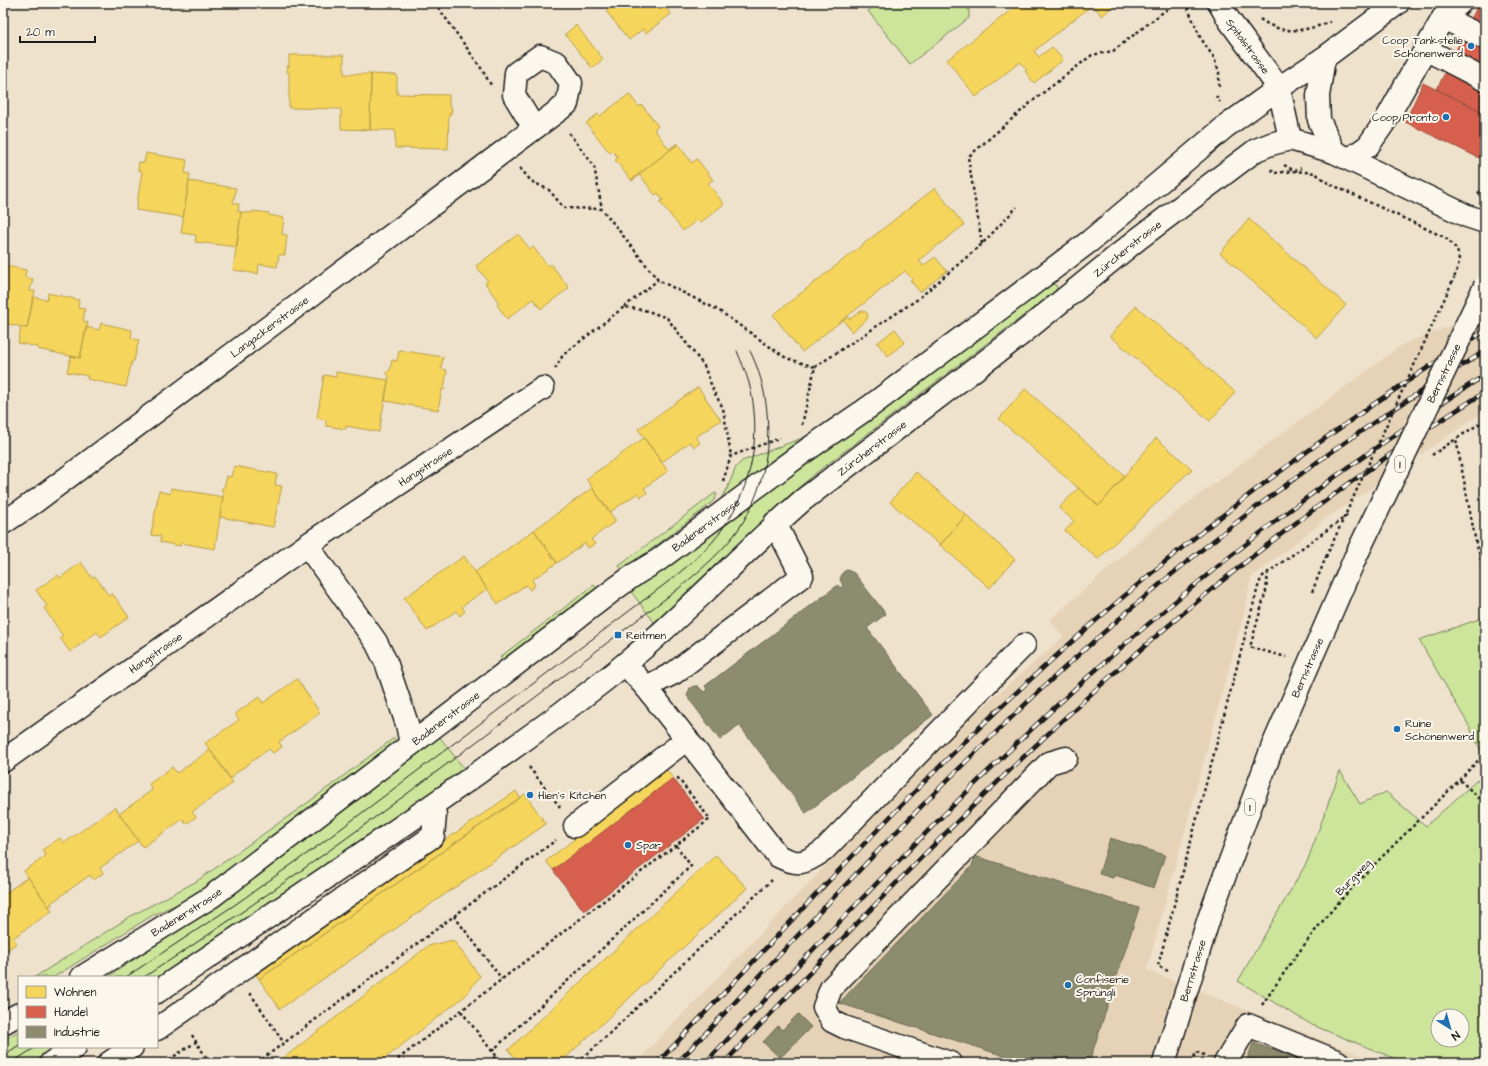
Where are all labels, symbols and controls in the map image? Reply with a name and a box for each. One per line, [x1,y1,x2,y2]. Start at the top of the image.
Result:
street label: Spitalstrasse [1222,16,1273,77]
scale bar [20,18,95,44]
text: 20 m [26,24,55,41]
place label: Coop Tankstelle Schönenwerd [1382,33,1463,61]
marker: Coop Tankstelle Schönenwerd [1466,41,1476,51]
place label: Coop Pronto [1372,110,1439,125]
marker: Coop Pronto [1441,112,1451,122]
street label: Zürcherstrasse [1090,217,1165,281]
street label: Langackerstrasse [227,293,312,361]
street label: Bernstrasse [1423,341,1464,405]
street label: Zürcherstrasse [834,417,910,479]
street label: Hangstrasse [396,443,456,490]
road number: 1 [1395,456,1405,472]
street label: Badenerstrasse [669,495,743,555]
place label: Reitmen [626,628,666,643]
street label: Hangstrasse [126,629,185,677]
marker: Reitmen [613,630,623,640]
street label: Bernstrasse [1288,635,1327,700]
street label: Badenerstrasse [409,688,483,749]
place label: Ruine Schönenwerd [1405,716,1475,744]
marker: Ruine Schönenwerd [1392,724,1402,734]
place label: Hien's Kitchen [538,788,607,803]
marker: Hien's Kitchen [525,790,535,800]
road number: 1 [1245,799,1255,815]
place label: Spar [636,838,661,853]
marker: Spar [623,840,633,850]
street label: Burgweg [1332,855,1376,900]
street label: Badenerstrasse [148,884,225,940]
street label: Bernstrasse [1177,938,1210,1003]
place label: Confiserie Sprüngli [1076,972,1129,1001]
legend [18,976,158,1048]
marker: Confiserie Sprüngli [1063,980,1073,990]
text: Wohnen [54,984,96,1001]
text: Handel [54,1004,88,1021]
north arrow [1430,1008,1470,1048]
text: Industrie [54,1024,100,1041]
text: N [1448,1028,1463,1044]

